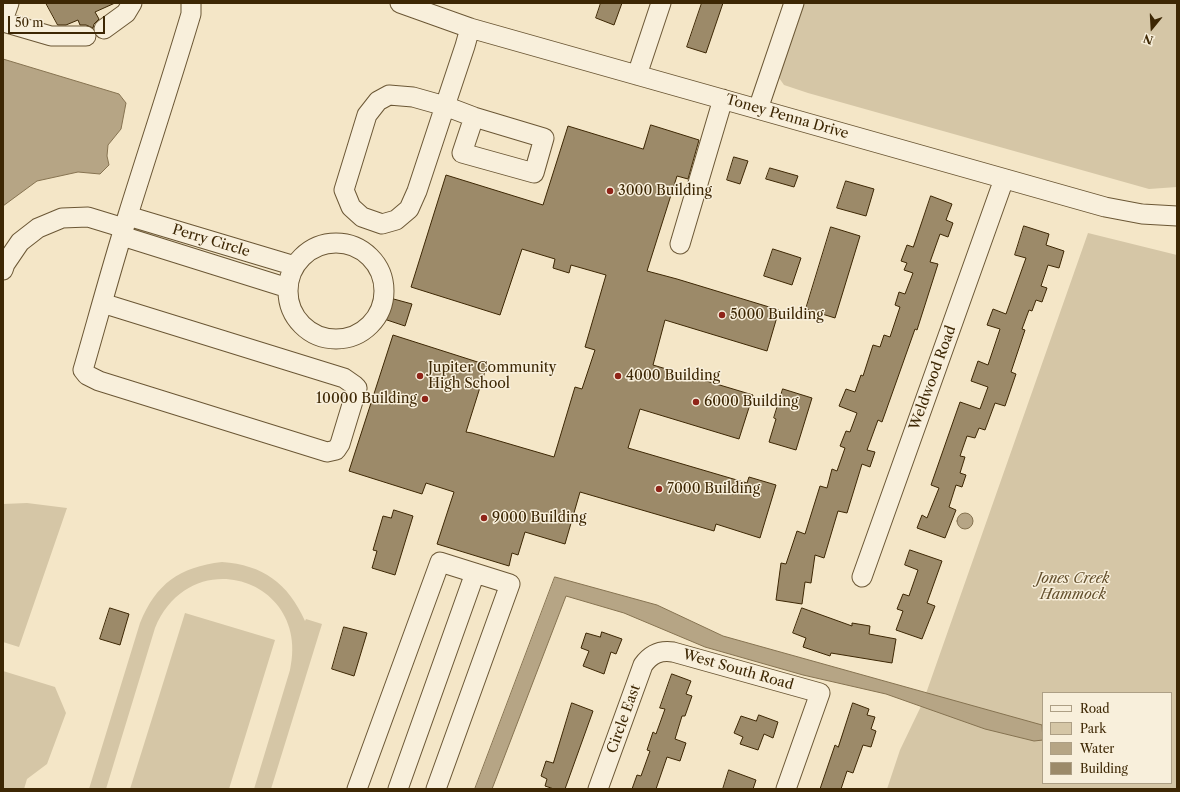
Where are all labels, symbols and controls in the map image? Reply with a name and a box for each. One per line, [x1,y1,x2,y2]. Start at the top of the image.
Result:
scale bar [10,8,107,34]
north arrow [1132,8,1172,48]
text: 50 m [15,15,44,30]
text: N [1142,31,1155,48]
street label: Toney Penna Drive [723,91,851,143]
place label: 3000 Building [618,183,712,199]
marker: 3000 Building [605,186,615,196]
street label: Perry Circle [170,221,252,261]
place label: 5000 Building [730,307,824,323]
marker: 5000 Building [717,310,727,320]
street label: Weldwood Road [906,324,960,432]
place label: Jupiter Community High School [428,360,557,392]
place label: 4000 Building [626,368,720,384]
marker: Jupiter Community High School [415,371,425,381]
marker: 4000 Building [613,371,623,381]
place label: 10000 Building [316,391,417,407]
marker: 10000 Building [420,394,430,404]
place label: 6000 Building [704,394,798,410]
marker: 6000 Building [691,397,701,407]
place label: 7000 Building [667,481,760,497]
marker: 7000 Building [654,484,664,494]
place label: 9000 Building [492,510,586,526]
marker: 9000 Building [479,513,489,523]
park label: Jones Creek Hammock [1036,571,1110,604]
street label: West South Road [681,646,795,694]
street label: Circle East [604,682,644,756]
legend [1042,692,1172,784]
text: Road [1080,701,1110,716]
text: Park [1080,721,1106,736]
text: Water [1080,741,1114,756]
text: Building [1080,761,1128,776]

